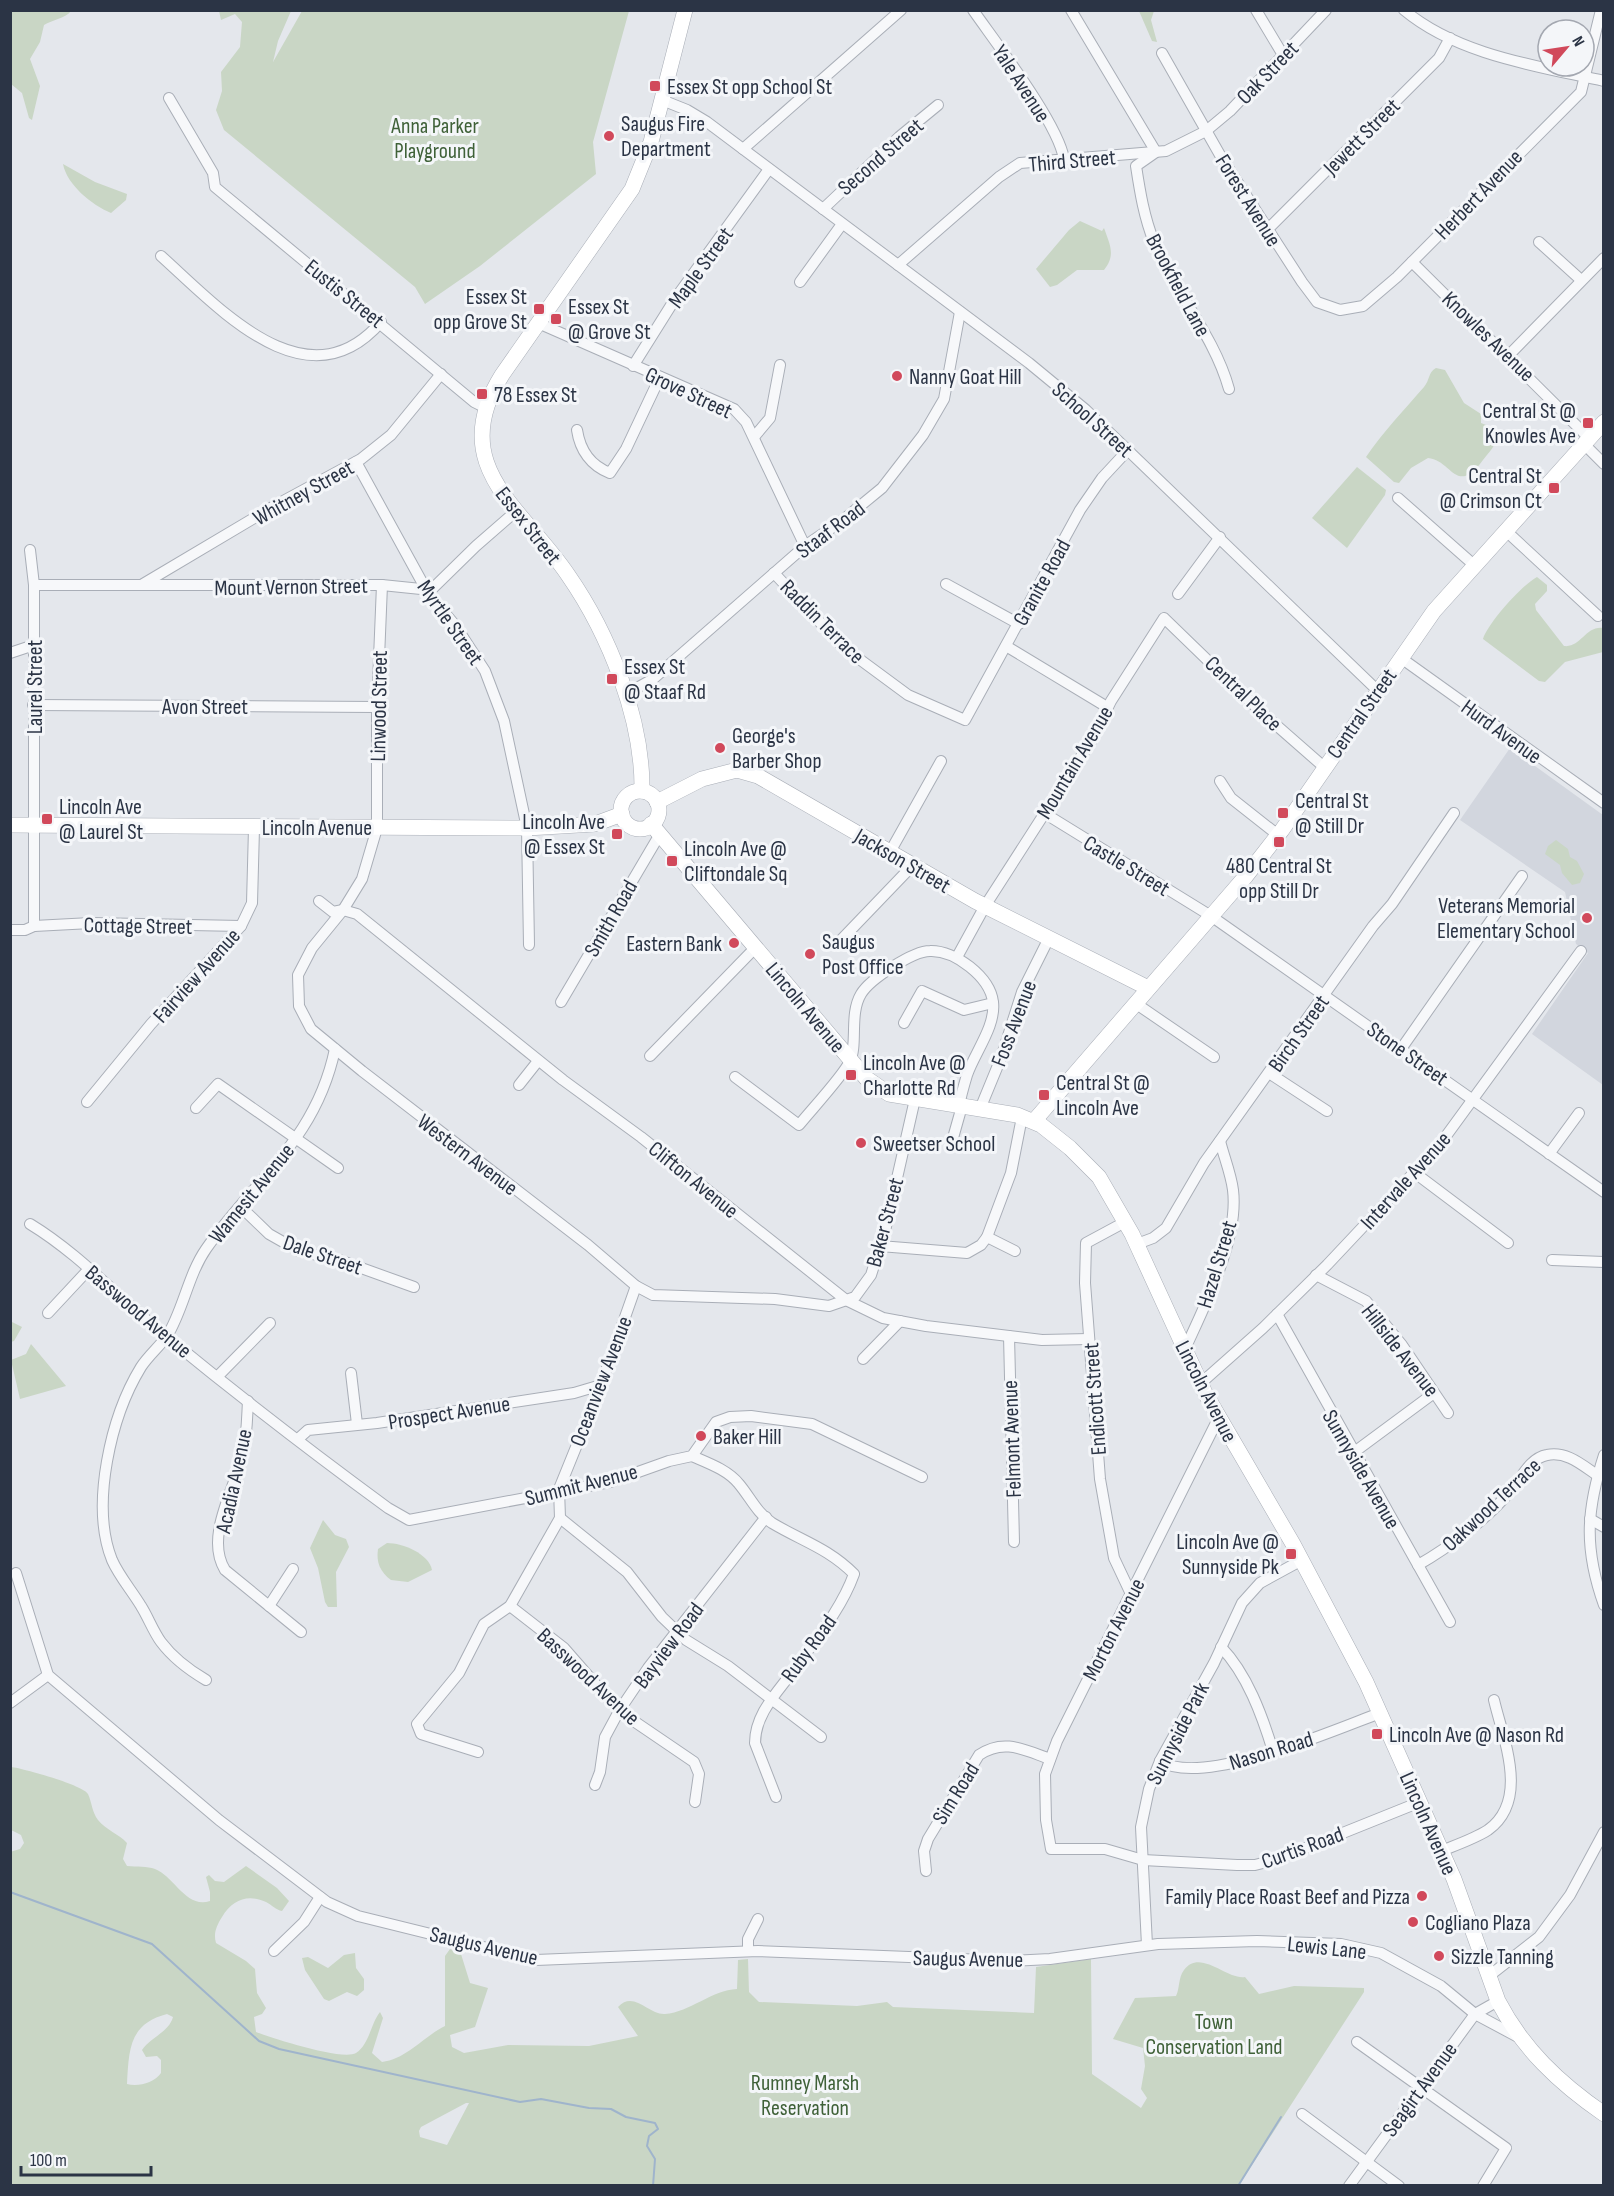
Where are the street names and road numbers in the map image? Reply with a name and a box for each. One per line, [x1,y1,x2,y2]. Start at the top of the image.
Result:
street label: Oak Street [1231,36,1305,110]
street label: Yale Avenue [986,40,1056,128]
street label: Jewett Street [1317,93,1406,182]
street label: Second Street [833,112,930,202]
street label: Third Street [1027,144,1117,179]
street label: Herbert Avenue [1429,144,1529,246]
street label: Forest Avenue [1209,150,1287,252]
street label: Maple Street [663,222,740,314]
street label: Brookfield Lane [1139,230,1216,342]
street label: Eustis Street [299,254,390,335]
street label: Knowles Avenue [1436,286,1540,388]
street label: Grove Street [640,361,736,425]
street label: School Street [1046,377,1138,464]
street label: Whitney Street [249,454,359,532]
street label: Essex Street [489,482,567,570]
street label: Staaf Road [791,496,871,565]
street label: Granite Road [1008,535,1077,631]
street label: Mount Vernon Street [214,573,368,602]
street label: Raddin Terrace [774,574,870,670]
street label: Myrtle Street [411,575,489,671]
street label: Laurel Street [22,639,49,734]
street label: Linwood Street [365,650,394,762]
street label: Central Place [1199,651,1287,737]
street label: Central Street [1321,663,1403,764]
street label: Avon Street [161,694,248,721]
street label: Hurd Avenue [1456,694,1547,770]
street label: Mountain Avenue [1031,701,1120,824]
street label: Lincoln Avenue [262,815,372,842]
street label: Jackson Street [849,823,955,900]
street label: Castle Street [1078,830,1175,903]
street label: Smith Road [579,876,644,962]
street label: Cottage Street [83,912,193,941]
street label: Fairview Avenue [148,923,247,1029]
street label: Lincoln Avenue [759,957,851,1059]
street label: Foss Avenue [986,977,1043,1070]
street label: Birch Street [1263,990,1336,1078]
street label: Stone Street [1361,1016,1453,1092]
street label: Western Avenue [411,1109,523,1202]
street label: Intervale Avenue [1355,1126,1457,1236]
street label: Clifton Avenue [643,1136,744,1225]
street label: Wamesit Avenue [204,1138,301,1250]
street label: Baker Street [861,1174,910,1270]
street label: Hazel Street [1191,1217,1244,1311]
street label: Dale Street [279,1229,366,1282]
street label: Basswood Avenue [79,1260,197,1365]
street label: Hillside Avenue [1355,1299,1445,1403]
street label: Oceanview Avenue [564,1313,639,1450]
street label: Lincoln Avenue [1169,1336,1243,1447]
street label: Endicott Street [1078,1341,1113,1456]
street label: Felmont Avenue [997,1380,1028,1498]
street label: Prospect Avenue [386,1391,512,1436]
street label: Sunnyside Avenue [1316,1405,1406,1534]
street label: Acadia Avenue [210,1427,259,1537]
street label: Oakwood Terrace [1437,1452,1547,1558]
street label: Summit Avenue [522,1458,640,1512]
street label: Morton Avenue [1077,1574,1152,1685]
street label: Bayview Road [628,1598,710,1694]
street label: Ruby Road [776,1610,843,1688]
street label: Basswood Avenue [531,1623,645,1732]
street label: Sunnyside Park [1141,1677,1216,1790]
street label: Nason Road [1226,1726,1317,1777]
street label: Sim Road [927,1758,986,1830]
street label: Lincoln Avenue [1393,1768,1462,1879]
street label: Curtis Road [1258,1821,1347,1876]
street label: Saugus Avenue [427,1921,540,1972]
street label: Lewis Lane [1286,1931,1368,1966]
street label: Saugus Avenue [913,1945,1023,1974]
street label: Seagirt Avenue [1377,2037,1464,2142]

